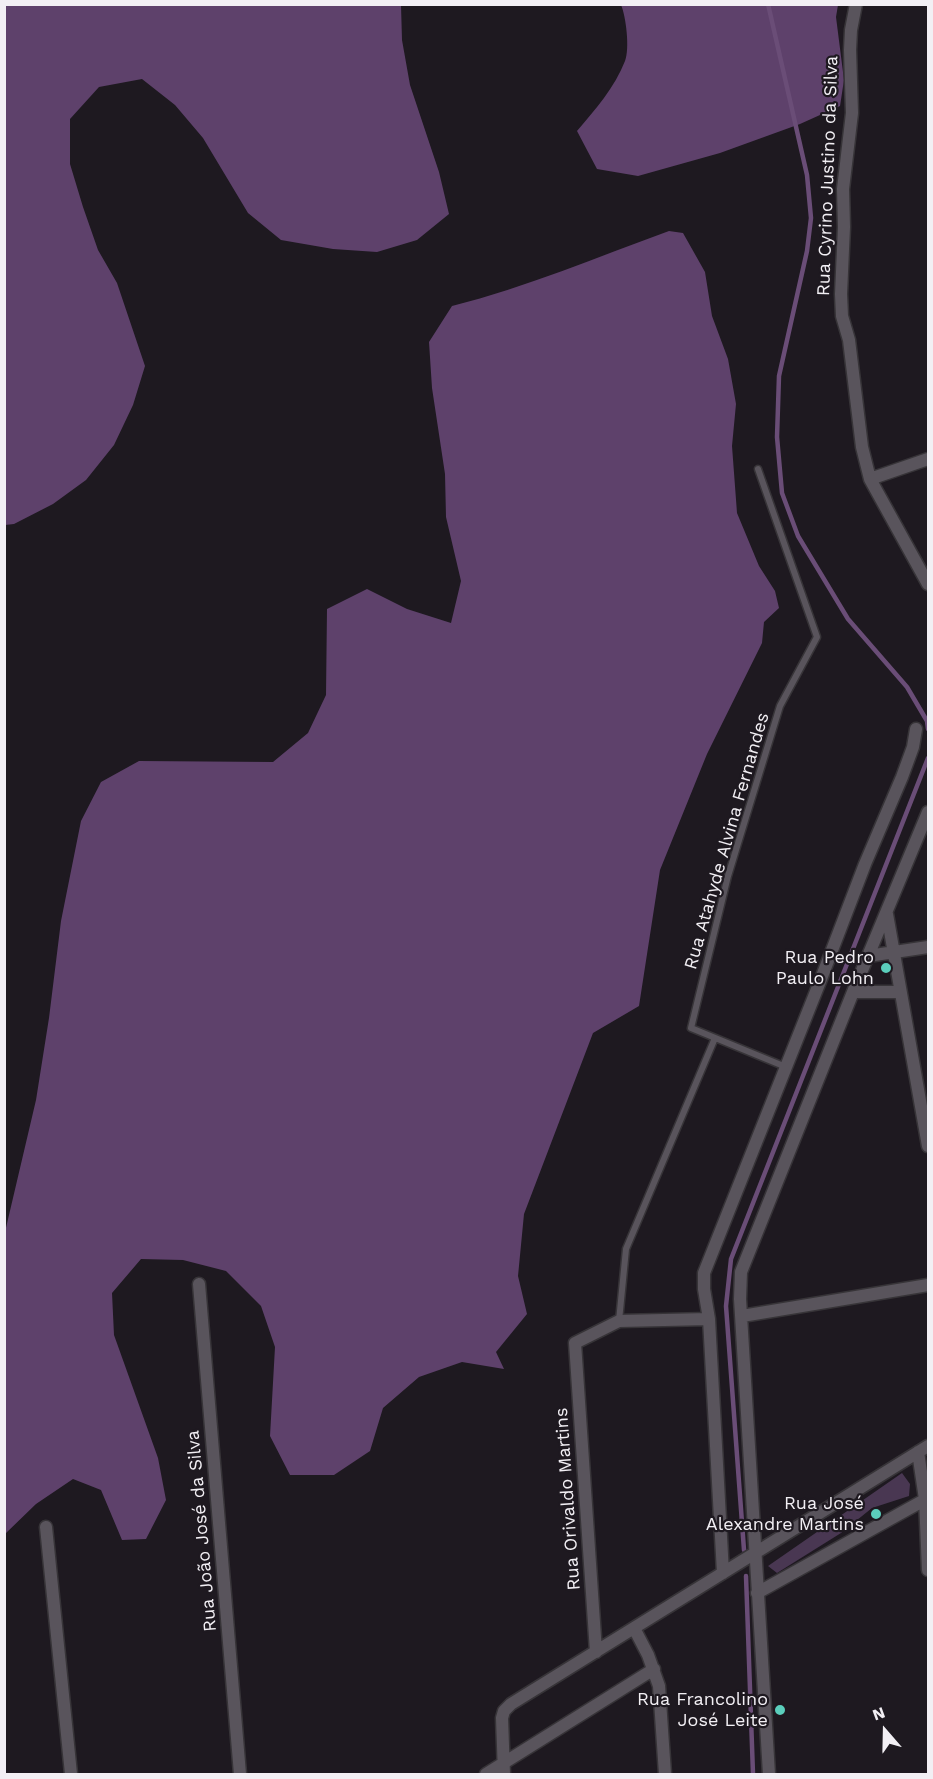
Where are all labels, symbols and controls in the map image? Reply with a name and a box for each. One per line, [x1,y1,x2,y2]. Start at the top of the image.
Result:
street label: Rua Cyrino Justino da Silva [813,56,843,296]
street label: Rua Atahyde Alvina Fernandes [680,710,774,972]
place label: Rua Pedro Paulo Lohn [776,947,874,990]
marker: Rua Pedro Paulo Lohn [879,961,893,975]
street label: Rua Orivaldo Martins [551,1407,585,1591]
street label: Rua João José da Silva [182,1429,222,1633]
place label: Rua José Alexandre Martins [706,1493,864,1536]
marker: Rua José Alexandre Martins [869,1507,883,1521]
place label: Rua Francolino José Leite [637,1689,768,1732]
north arrow [855,1701,915,1761]
marker: Rua Francolino José Leite [773,1703,787,1717]
text: N [870,1703,887,1725]

